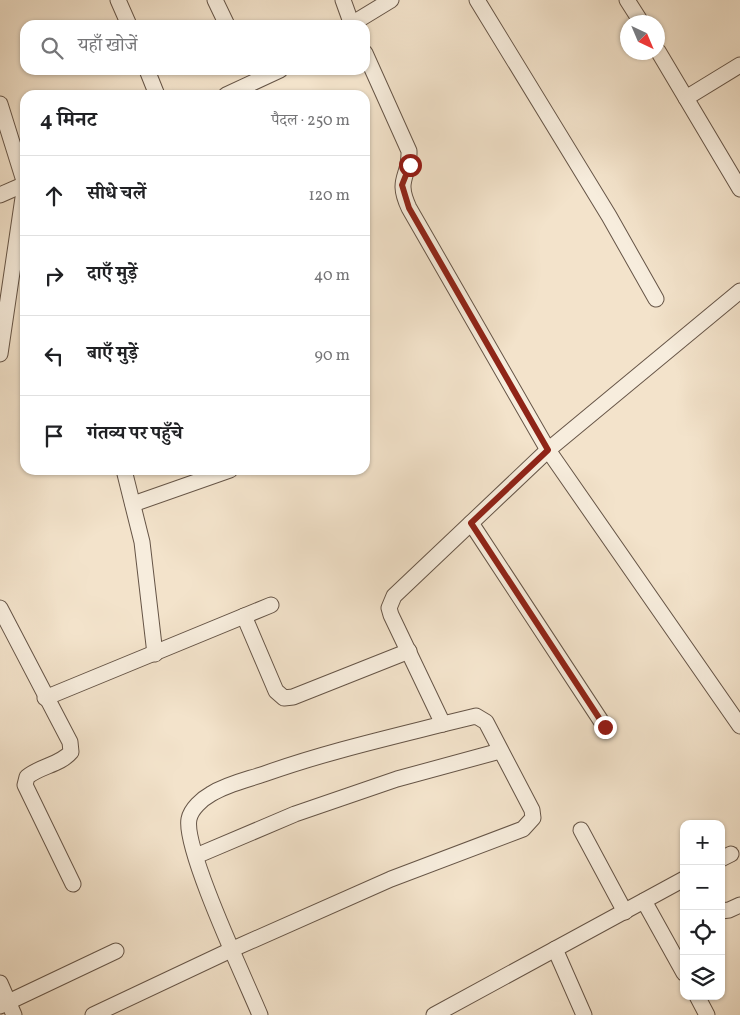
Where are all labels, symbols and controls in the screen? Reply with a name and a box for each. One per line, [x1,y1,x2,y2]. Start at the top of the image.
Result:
north arrow [620,15,665,60]
search box [20,20,370,75]
text: यहाँ खोजें [78,33,137,59]
icon: search [38,34,66,62]
text: 4 मिनट [40,106,97,135]
text: पैदल · 250 m [271,110,350,132]
route start [399,154,422,177]
text: सीधे चलें [87,181,146,207]
icon: ahead [40,182,68,210]
text: 120 m [308,185,350,207]
text: दाएँ मुड़ें [87,261,137,287]
icon: right [40,262,68,290]
text: 40 m [314,265,350,287]
text: बाएँ मुड़ें [87,341,138,367]
icon: left [40,342,68,370]
text: 90 m [314,345,350,367]
text: गंतव्य पर पहुँचे [87,421,182,447]
icon: arrive [40,422,68,450]
route end [594,716,617,739]
map controls [680,820,725,1000]
button: + [680,820,725,865]
button: − [680,865,725,910]
button: locate [680,910,725,955]
button: layers [680,955,725,1000]

